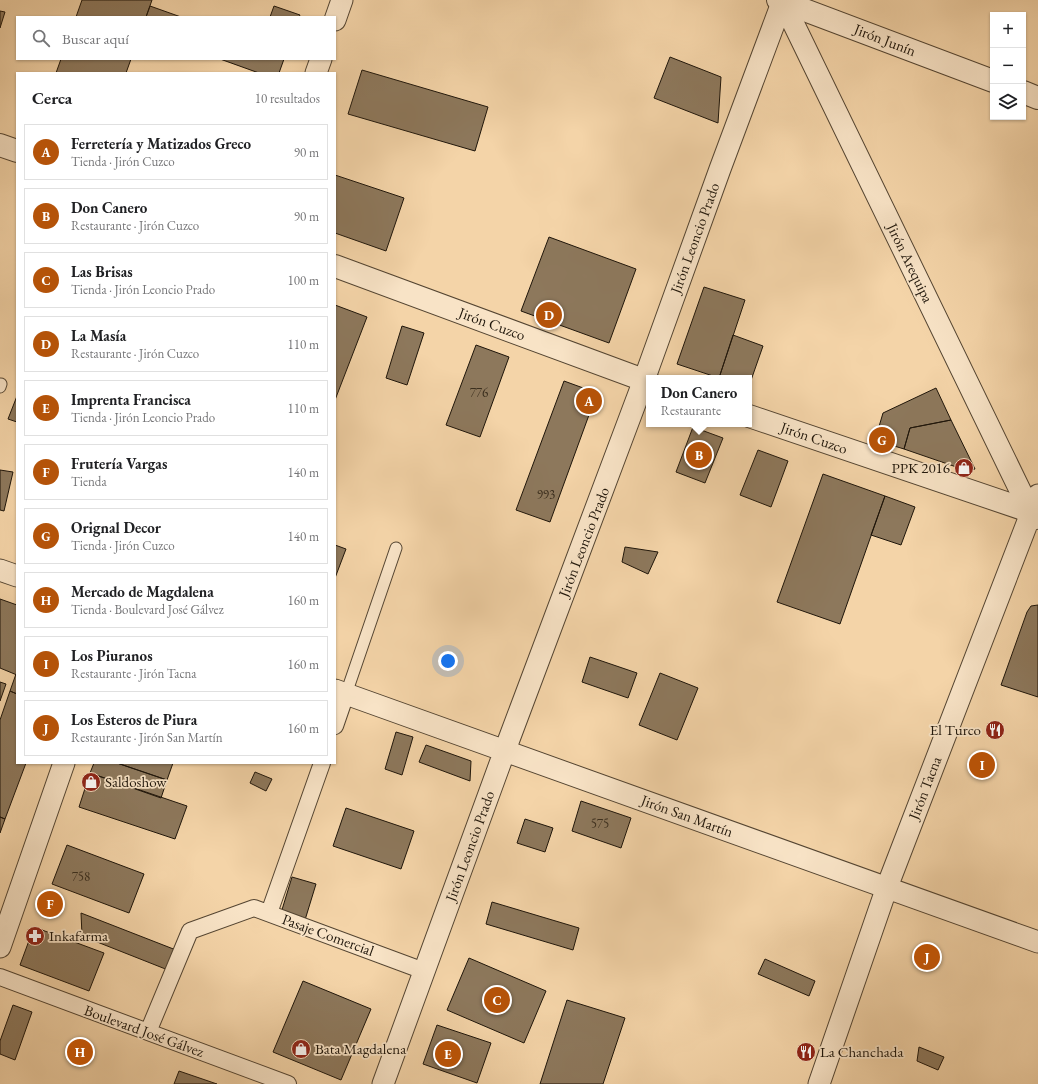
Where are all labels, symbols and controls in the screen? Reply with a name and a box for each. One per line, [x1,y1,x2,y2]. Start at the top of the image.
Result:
map controls [990,12,1026,120]
button: + [990,12,1026,48]
search box [16,16,336,60]
street label: Jirón Junín [850,18,919,60]
icon: search [30,27,52,49]
text: Buscar aquí [62,29,129,48]
button: − [990,48,1026,84]
button: layers [990,84,1026,120]
text: Cerca [32,87,72,109]
text: 10 resultados [255,90,320,107]
text: Ferretería y Matizados Greco [71,134,251,153]
text: A [41,144,51,161]
text: 90 m [294,144,319,161]
text: Tienda · Jirón Cuzco [71,153,175,170]
street label: Jirón Leoncio Prado [665,180,723,298]
text: Don Canero [71,198,147,217]
text: B [42,208,50,225]
text: 90 m [294,208,319,225]
text: Restaurante · Jirón Cuzco [71,217,199,234]
street label: Jirón Arequipa [882,218,938,306]
text: Las Brisas [71,262,133,281]
text: C [41,272,51,289]
text: 100 m [288,272,319,289]
text: Tienda · Jirón Leoncio Prado [71,281,215,298]
pin: D [536,300,562,330]
street label: Jirón Cuzco [454,302,528,344]
text: La Masía [71,326,126,345]
text: D [41,336,51,353]
text: 110 m [288,336,319,353]
text: Restaurante · Jirón Cuzco [71,345,199,362]
popup [646,375,752,427]
text: Don Canero [661,383,737,402]
house number: 776 [470,384,488,401]
pin: A [576,386,602,416]
text: Imprenta Francisca [71,390,191,409]
text: E [42,400,50,417]
text: 110 m [288,400,319,417]
text: Restaurante [661,402,721,419]
text: Tienda · Jirón Leoncio Prado [71,409,215,426]
street label: Jirón Cuzco [776,417,850,458]
pin: G [869,425,895,455]
pin: B [686,440,712,470]
text: Frutería Vargas [71,454,167,473]
shop icon: PPK 2016 [953,457,975,479]
place label: PPK 2016 [891,458,950,477]
text: F [42,464,50,481]
text: 140 m [288,464,319,481]
text: Tienda [71,473,107,490]
street label: Jirón Leoncio Prado [553,484,613,601]
house number: 993 [537,486,555,503]
text: Orignal Decor [71,518,161,537]
text: G [41,528,51,545]
text: 140 m [288,528,319,545]
text: Tienda · Jirón Cuzco [71,537,175,554]
text: Mercado de Magdalena [71,582,214,601]
text: H [41,592,51,609]
text: 160 m [288,592,319,609]
text: Tienda · Boulevard José Gálvez [71,601,224,618]
text: Los Piuranos [71,646,153,665]
your location [438,651,458,671]
text: I [44,656,48,673]
text: 160 m [288,656,319,673]
text: Restaurante · Jirón Tacna [71,665,197,682]
text: Los Esteros de Piura [71,710,197,729]
restaurant icon: El Turco [984,719,1006,741]
text: J [44,720,48,737]
text: 160 m [288,720,319,737]
place label: El Turco [930,720,981,739]
text: Restaurante · Jirón San Martín [71,729,223,746]
pin: I [969,750,995,780]
street label: Jirón Tacna [903,753,945,824]
shop icon: Saldoshow [80,771,102,793]
place label: Saldoshow [105,772,167,791]
street label: Jirón Leoncio Prado [440,788,498,906]
street label: Jirón San Martín [637,789,736,841]
house number: 575 [591,815,609,832]
house number: 758 [72,868,90,885]
pin: F [37,889,63,919]
street label: Pasaje Comercial [280,909,377,960]
pharmacy icon: Inkafarma [24,925,46,947]
place label: Inkafarma [49,926,108,945]
pin: J [914,942,940,972]
pin: C [484,985,510,1015]
street label: Boulevard José Gálvez [82,1000,207,1061]
pin: H [67,1037,93,1067]
shop icon: Bata Magdalena [290,1038,312,1060]
place label: Bata Magdalena [315,1039,406,1058]
pin: E [435,1039,461,1069]
restaurant icon: La Chanchada [795,1041,817,1063]
place label: La Chanchada [820,1042,903,1061]

